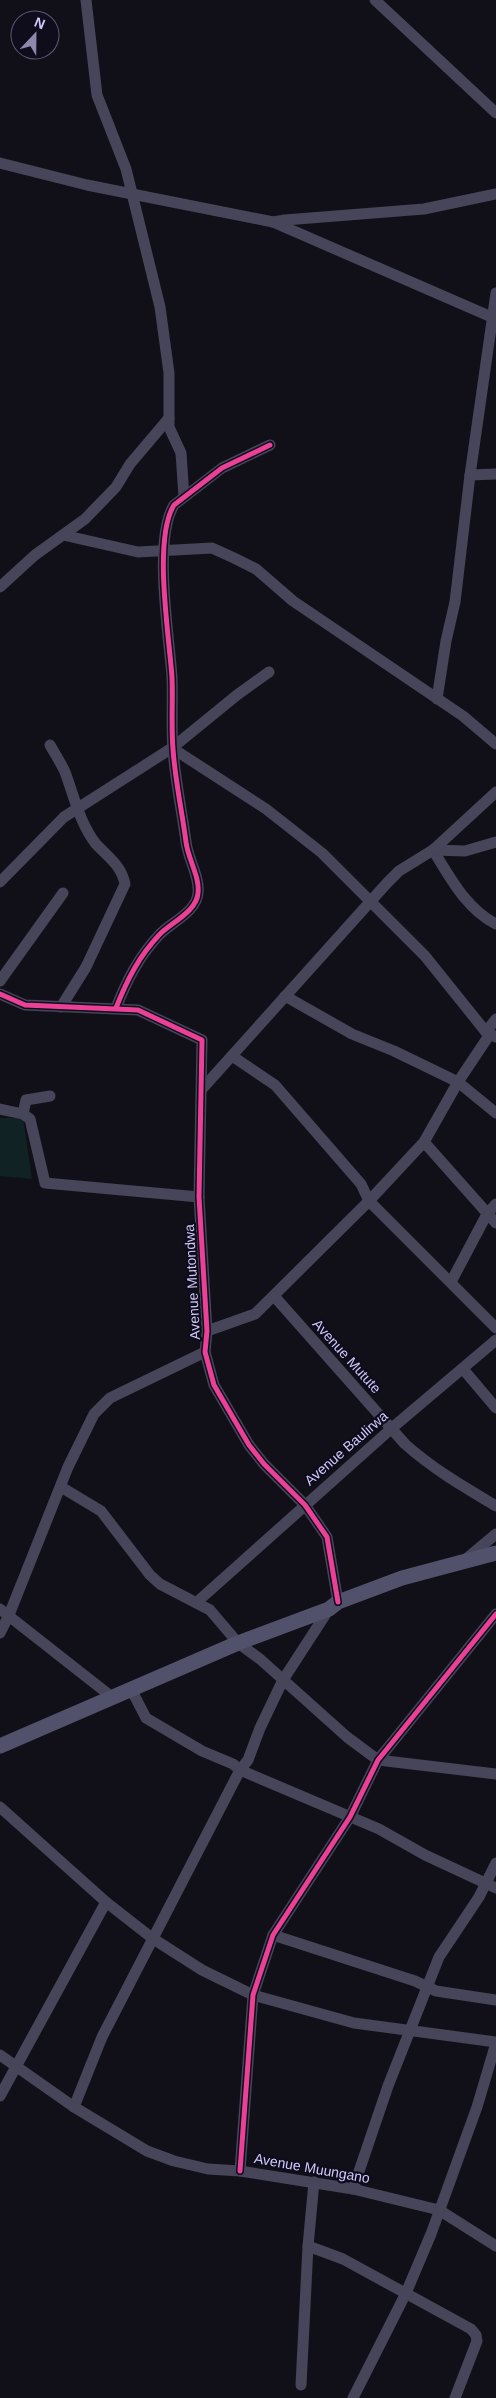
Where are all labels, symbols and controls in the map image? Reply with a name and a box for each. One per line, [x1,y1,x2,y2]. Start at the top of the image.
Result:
north arrow [10,10,60,60]
text: N [32,14,48,32]
street label: Avenue Mutondwa [181,1224,203,1340]
street label: Avenue Mutute [310,1316,385,1396]
street label: Avenue Baulirwa [301,1407,391,1488]
street label: Avenue Muungano [253,2150,371,2186]

